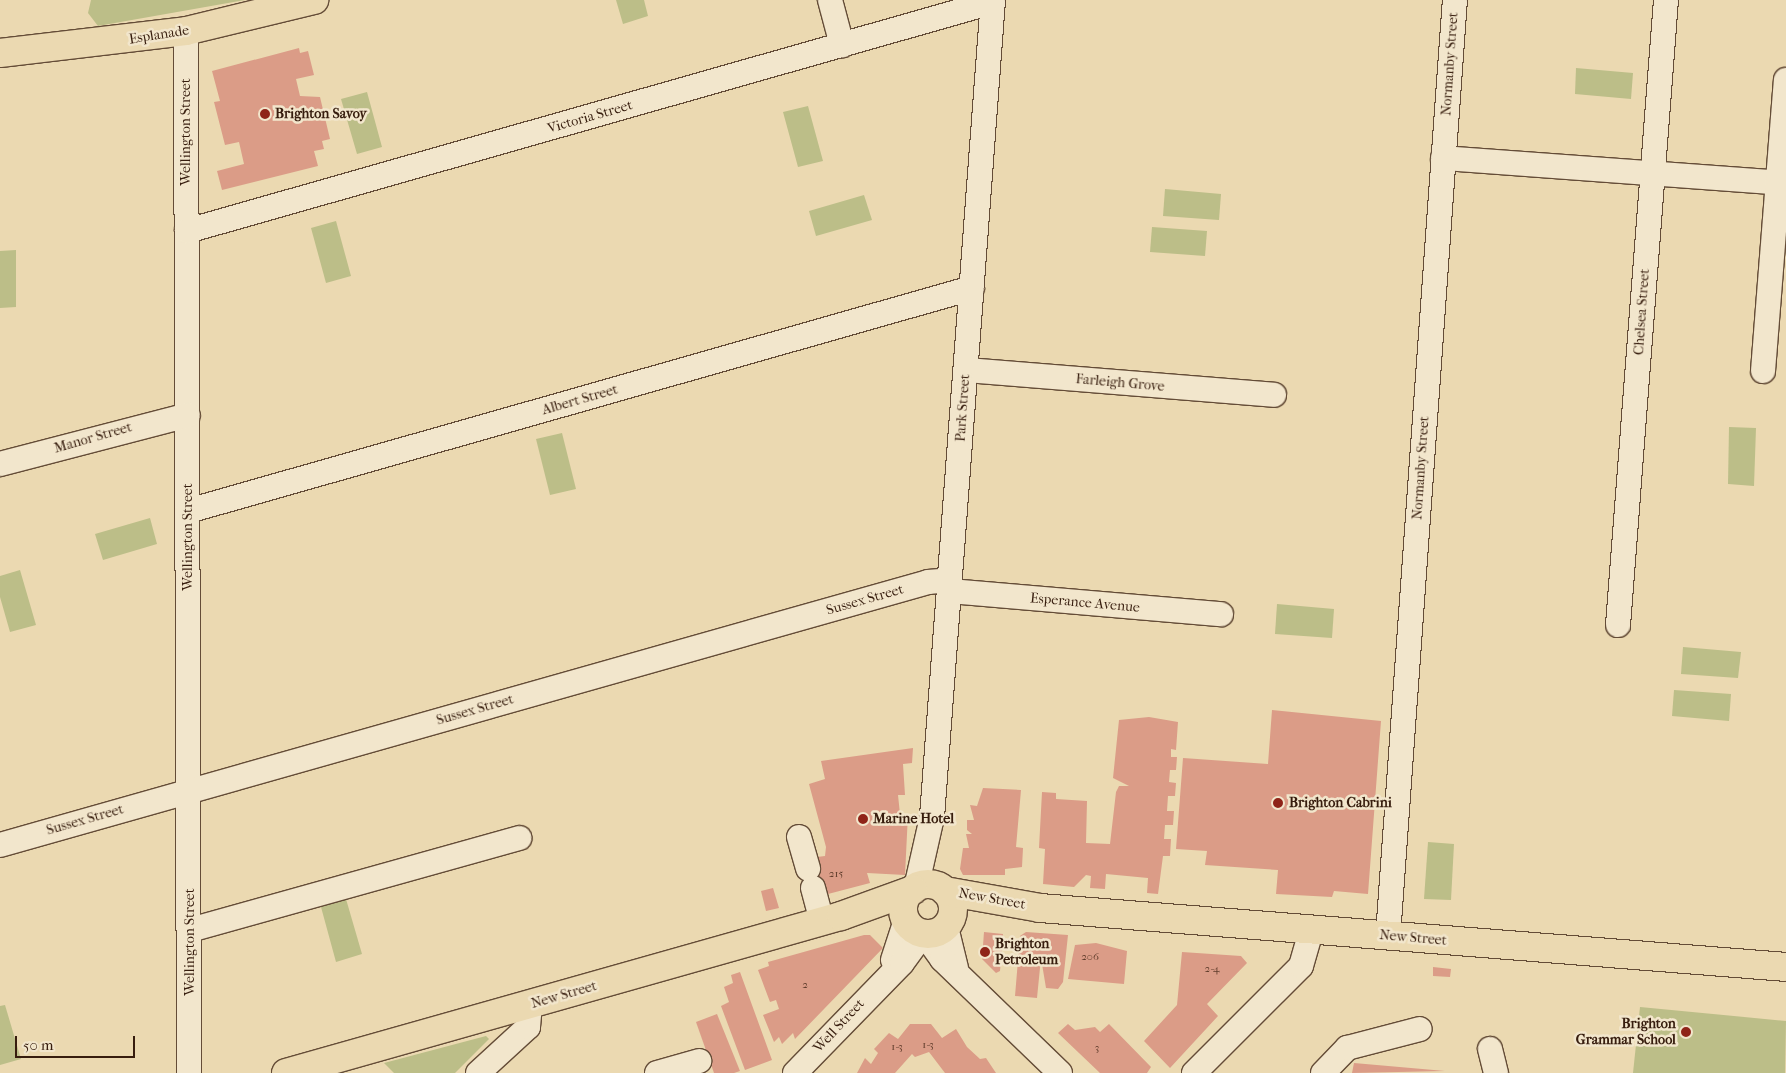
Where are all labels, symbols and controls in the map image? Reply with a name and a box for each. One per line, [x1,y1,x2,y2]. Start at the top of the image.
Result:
street label: Normanby Street [1438,12,1462,116]
street label: Esplanade [128,22,190,48]
street label: Wellington Street [178,78,194,186]
street label: Victoria Street [545,97,635,137]
place label: Brighton Savoy [275,106,367,122]
marker: Brighton Savoy [259,108,271,120]
street label: Chelsea Street [1631,268,1653,356]
street label: Farleigh Grove [1075,371,1165,395]
street label: Park Street [952,374,974,442]
street label: Albert Street [540,381,620,419]
street label: Normanby Street [1409,416,1433,520]
street label: Manor Street [52,419,134,457]
street label: Wellington Street [180,483,196,591]
street label: Sussex Street [824,581,906,619]
street label: Esperance Avenue [1029,590,1141,616]
street label: Sussex Street [434,691,516,729]
place label: Brighton Cabrini [1289,795,1392,811]
marker: Brighton Cabrini [1271,796,1285,810]
street label: Sussex Street [44,801,126,839]
place label: Marine Hotel [873,811,954,827]
marker: Marine Hotel [857,813,869,825]
house number: 215 [829,867,843,881]
street label: New Street [957,885,1027,913]
street label: Wellington Street [182,888,198,996]
street label: New Street [1379,927,1447,949]
place label: Brighton Petroleum [995,936,1058,969]
marker: Brighton Petroleum [979,946,991,958]
house number: 206 [1081,950,1099,964]
house number: 2-4 [1204,962,1220,976]
street label: New Street [529,978,599,1012]
house number: 2 [802,978,808,992]
street label: Well Street [810,996,868,1056]
place label: Brighton Grammar School [1576,1016,1676,1048]
scale bar [18,1026,138,1058]
marker: Brighton Grammar School [1680,1026,1692,1038]
text: 50 m [23,1036,53,1054]
house number: 1-3 [922,1038,934,1052]
house number: 1-3 [891,1040,903,1054]
house number: 3 [1095,1041,1099,1055]

